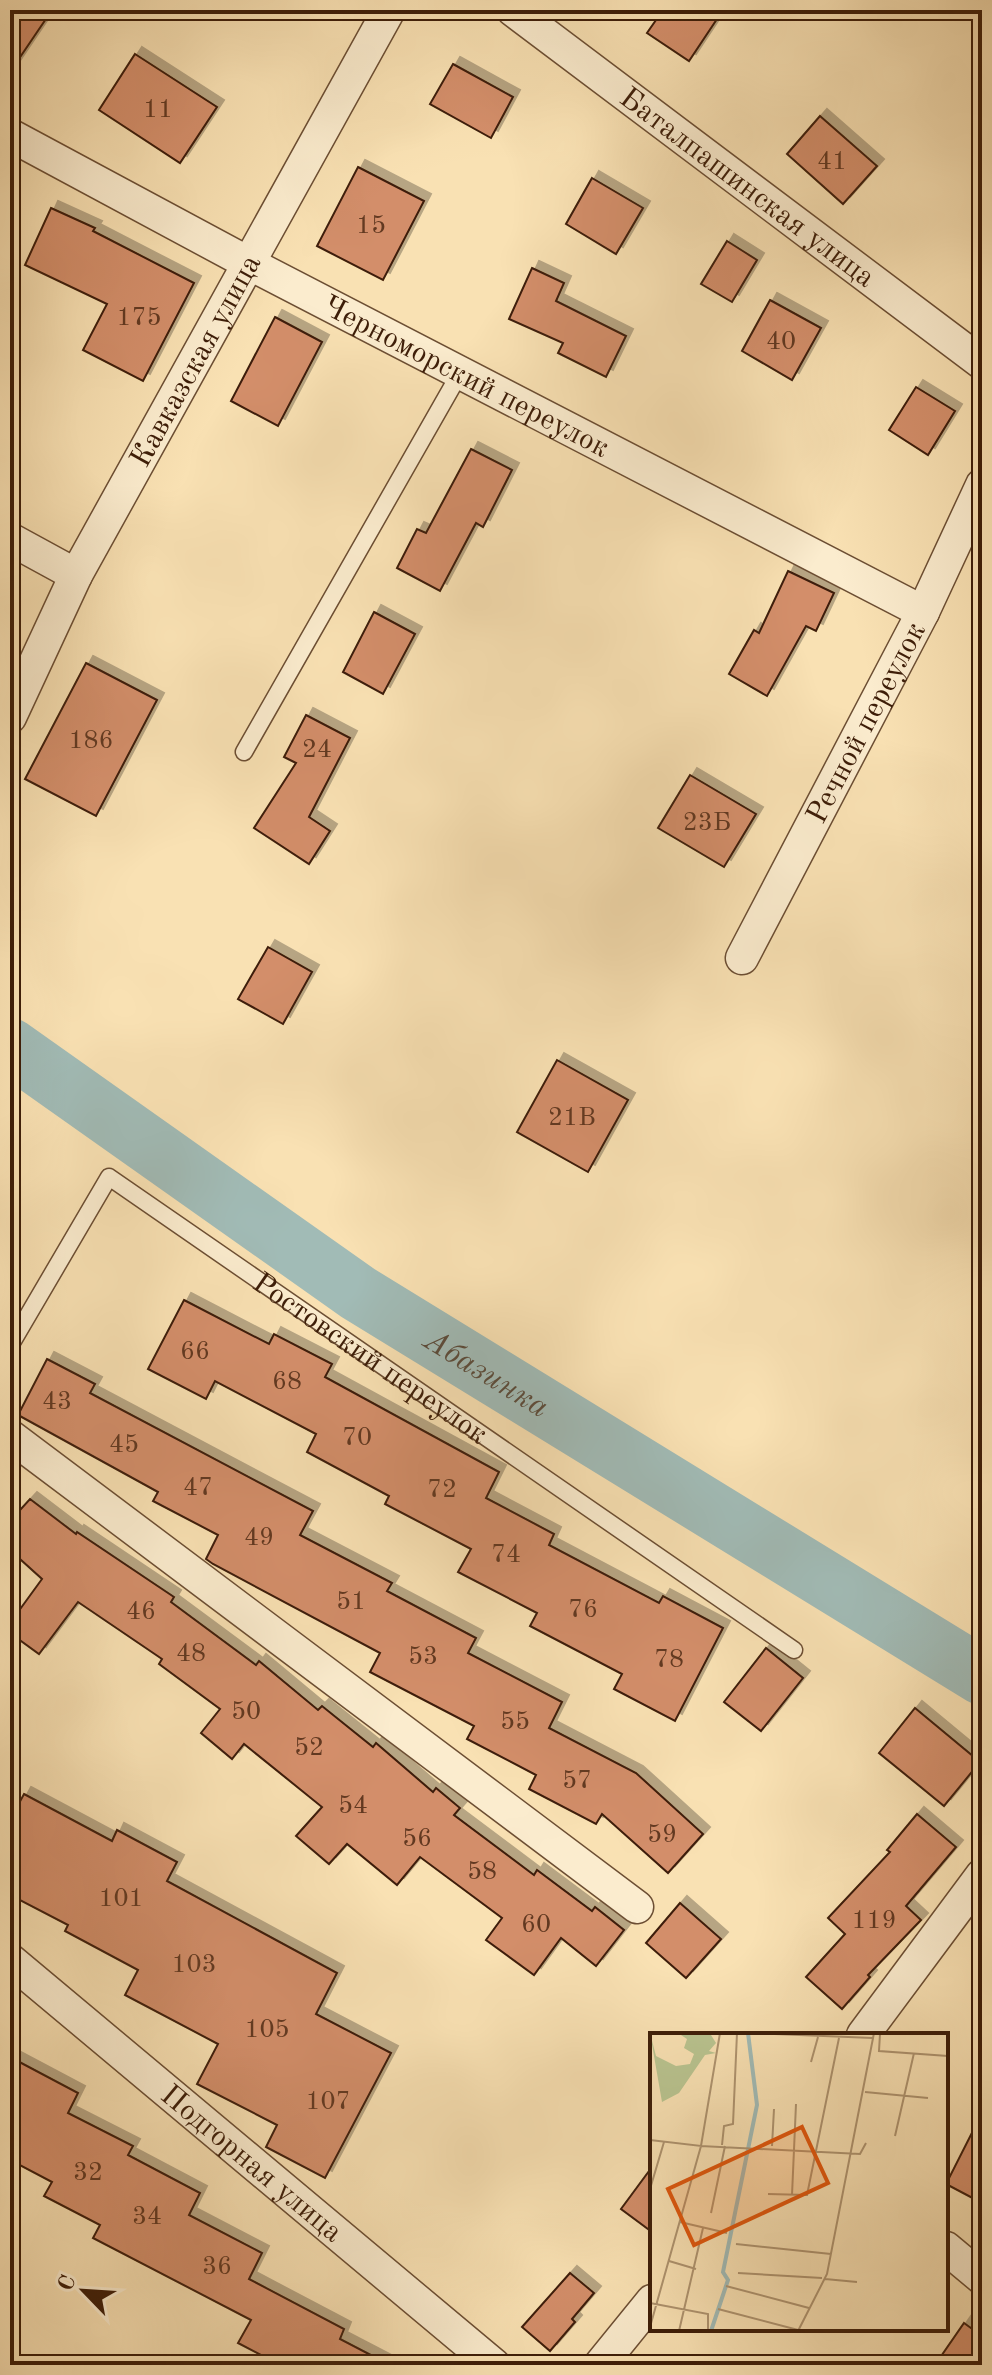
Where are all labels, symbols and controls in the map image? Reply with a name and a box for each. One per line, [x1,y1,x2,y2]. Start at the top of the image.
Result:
street label: Баталпашинская улица [614,83,880,294]
house number: 11 [143,97,173,123]
house number: 41 [817,149,847,175]
house number: 15 [356,213,386,239]
street label: Кавказская улица [126,250,267,473]
street label: Черноморский переулок [317,291,614,464]
house number: 175 [116,305,162,331]
house number: 40 [766,329,796,355]
street label: Речной переулок [802,618,932,829]
house number: 186 [68,728,114,754]
house number: 24 [302,737,332,763]
house number: 23Б [683,810,731,836]
house number: 21В [548,1105,596,1131]
street label: Ростовский переулок [247,1268,493,1451]
water label: Абазинка [416,1324,554,1425]
house number: 66 [180,1339,210,1365]
house number: 68 [272,1369,302,1395]
house number: 43 [42,1389,72,1415]
house number: 70 [342,1425,372,1451]
house number: 45 [109,1432,139,1458]
house number: 47 [183,1475,213,1501]
house number: 72 [427,1477,457,1503]
house number: 49 [244,1525,274,1551]
house number: 74 [491,1542,521,1568]
house number: 51 [336,1589,366,1615]
house number: 76 [568,1597,598,1623]
house number: 46 [126,1599,156,1625]
house number: 48 [176,1641,206,1667]
house number: 53 [408,1644,438,1670]
house number: 78 [654,1647,684,1673]
house number: 50 [231,1699,261,1725]
house number: 55 [500,1709,530,1735]
house number: 52 [294,1735,324,1761]
house number: 57 [562,1768,592,1794]
house number: 54 [338,1793,368,1819]
house number: 59 [647,1822,677,1848]
house number: 56 [402,1826,432,1852]
house number: 58 [467,1859,497,1885]
house number: 101 [98,1886,144,1912]
house number: 119 [851,1908,897,1934]
house number: 60 [521,1912,551,1938]
house number: 103 [171,1952,217,1978]
house number: 105 [244,2017,290,2043]
inset map [650,2033,948,2331]
street label: Подгорная улица [155,2080,348,2249]
house number: 107 [305,2089,351,2115]
house number: 32 [73,2160,103,2186]
house number: 34 [132,2204,162,2230]
north arrow [44,2251,124,2331]
house number: 36 [202,2254,232,2280]
text: С [55,2272,81,2295]

